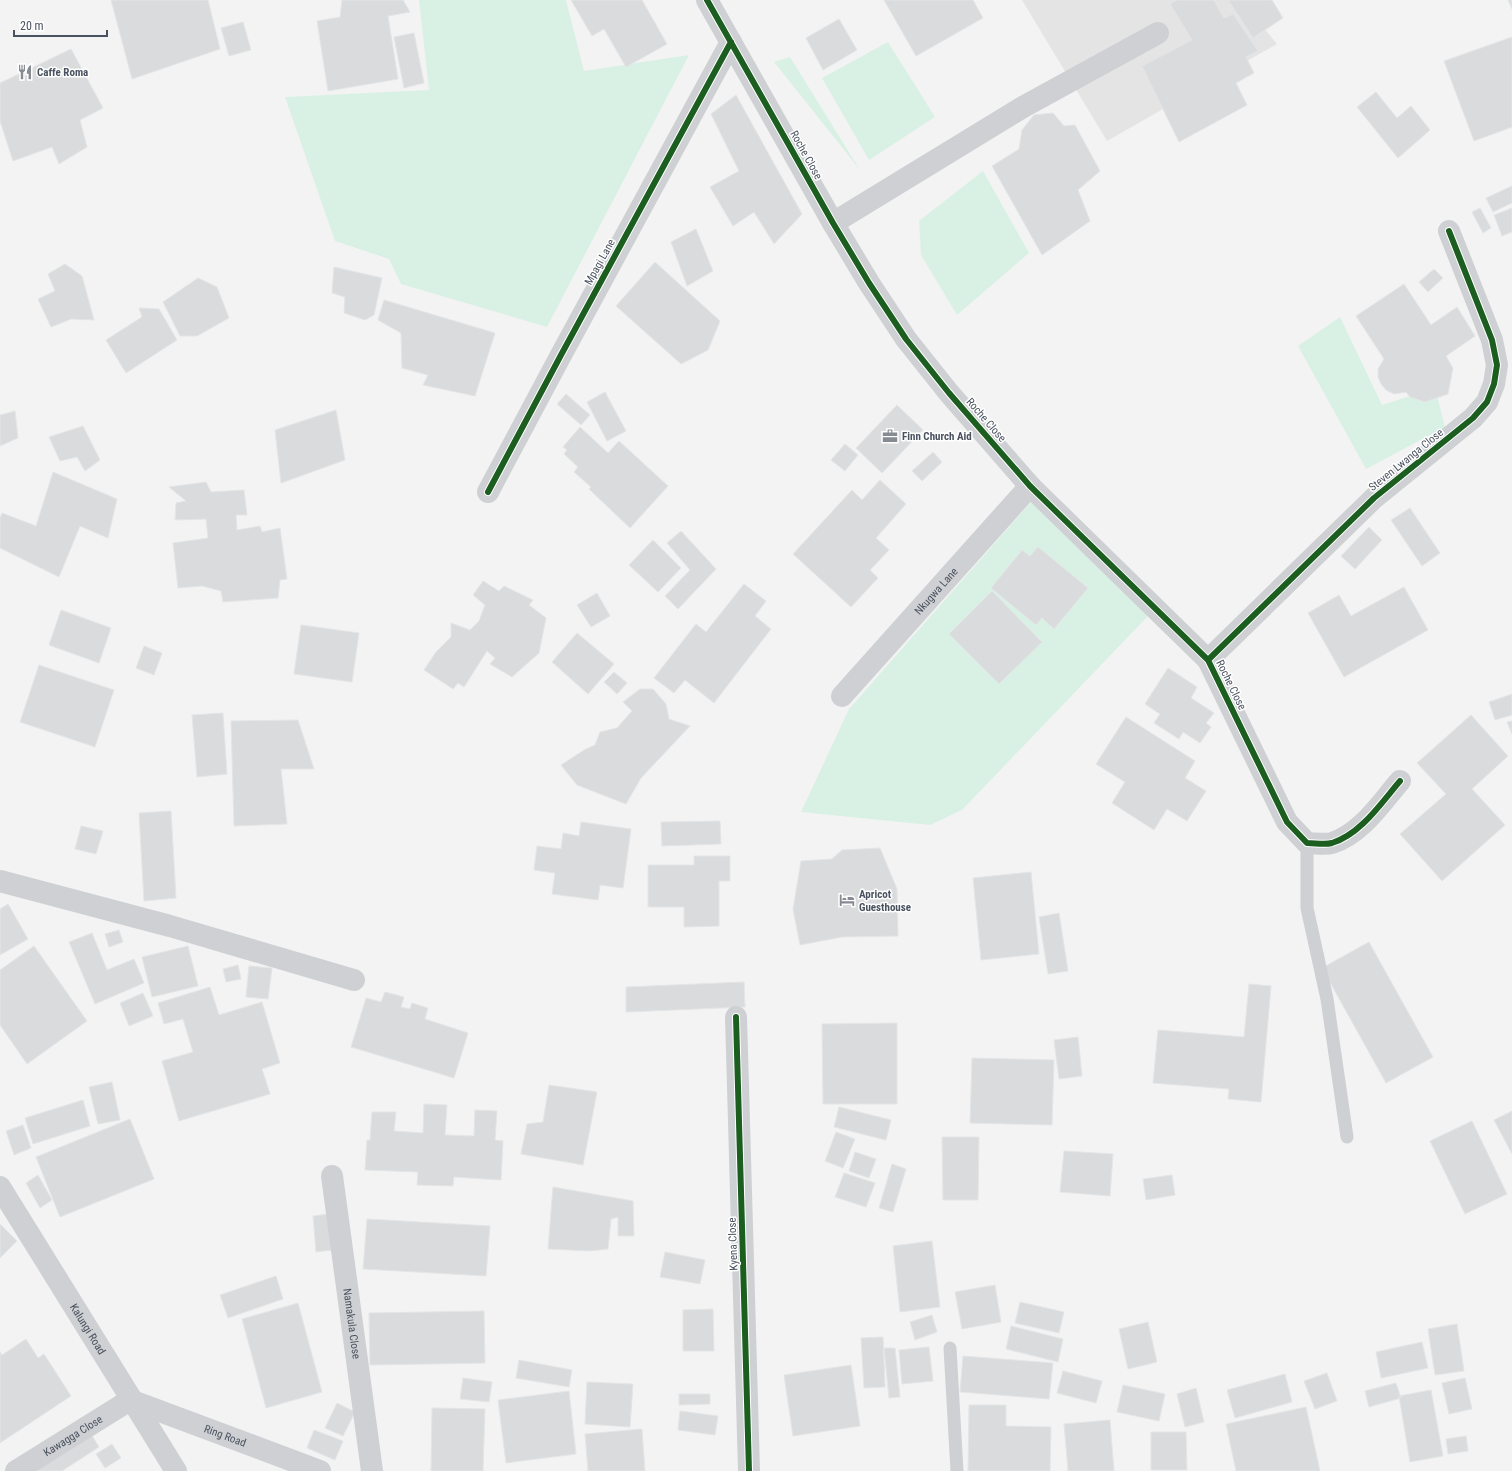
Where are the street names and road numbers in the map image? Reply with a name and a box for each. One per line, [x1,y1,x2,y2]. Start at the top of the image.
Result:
street label: Roche Close [787,128,825,182]
street label: Mpagi Lane [582,237,618,287]
street label: Roche Close [963,395,1009,445]
street label: Steven Lwanga Close [1366,426,1446,494]
street label: Nkugwa Lane [912,565,960,617]
street label: Roche Close [1213,658,1249,712]
street label: Kyena Close [726,1217,740,1271]
street label: Namakula Close [341,1288,363,1360]
street label: Kalungi Road [67,1301,109,1357]
street label: Kawagga Close [41,1412,105,1459]
street label: Ring Road [202,1422,248,1449]

